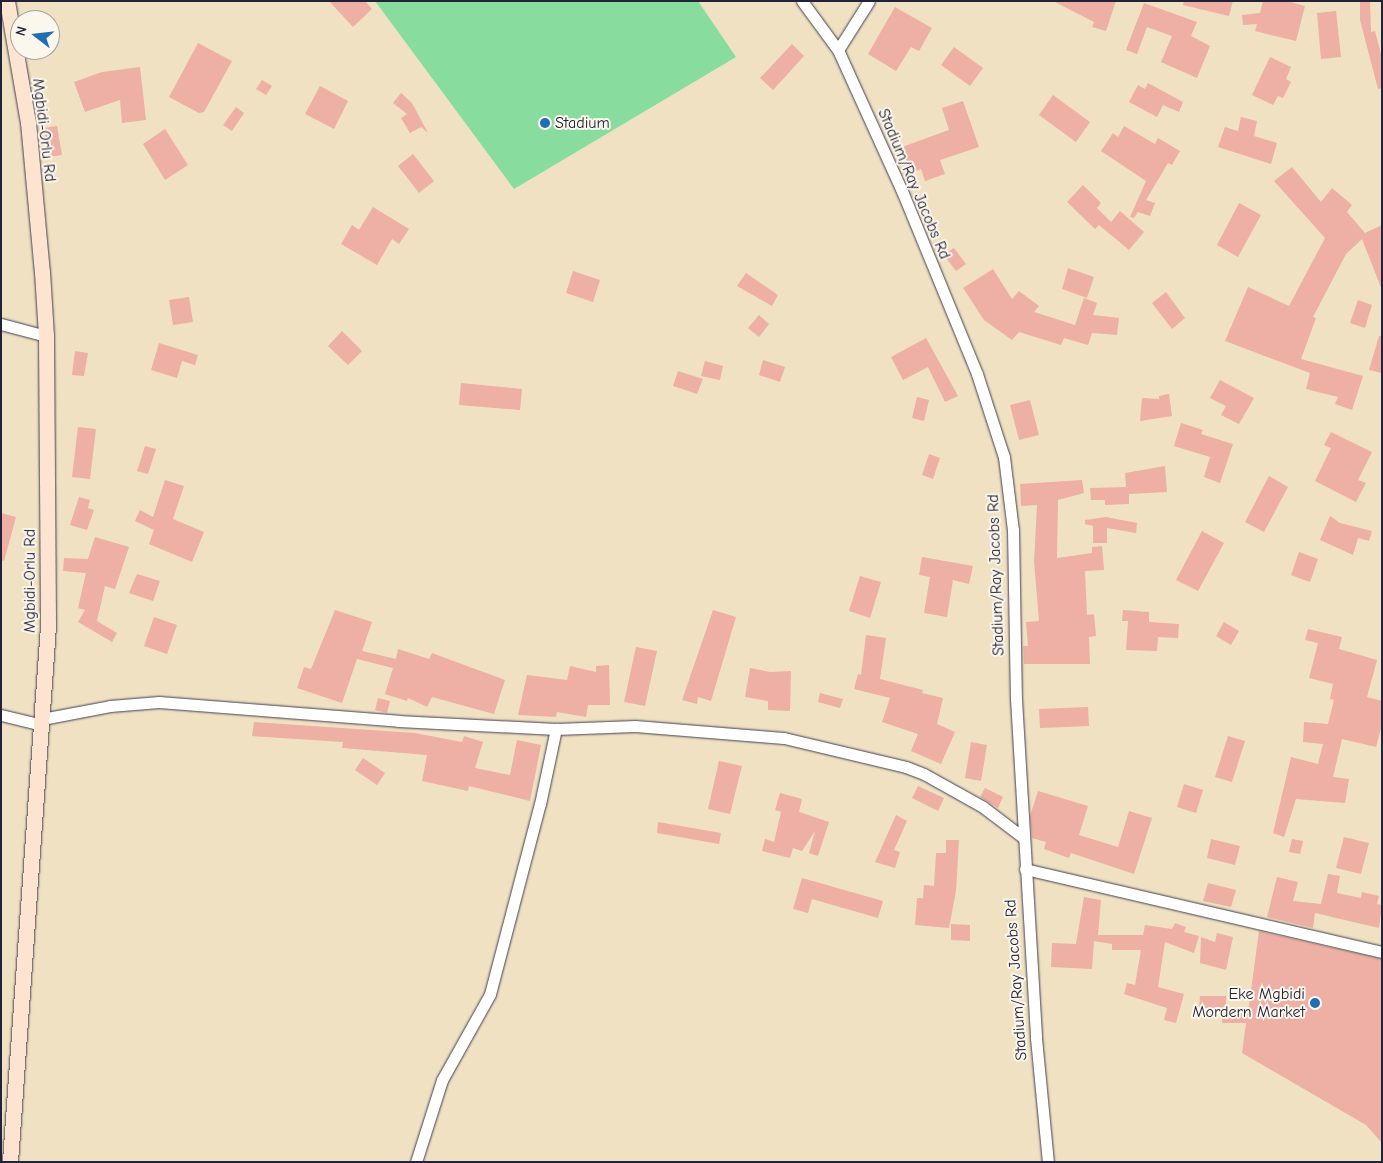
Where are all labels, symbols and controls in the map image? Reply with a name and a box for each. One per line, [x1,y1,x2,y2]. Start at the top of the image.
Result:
north arrow [10,10,60,60]
text: N [12,24,30,38]
street label: Mgbidi-Orlu Rd [28,77,60,183]
street label: Stadium/Ray Jacobs Rd [874,106,954,262]
place label: Stadium [555,113,610,133]
marker: Stadium [539,117,551,129]
street label: Stadium/Ray Jacobs Rd [984,494,1008,656]
street label: Mgbidi-Orlu Rd [20,529,40,633]
street label: Stadium/Ray Jacobs Rd [1001,899,1031,1061]
place label: Eke Mgbidi Mordern Market [1192,984,1305,1022]
marker: Eke Mgbidi Mordern Market [1309,997,1321,1009]

